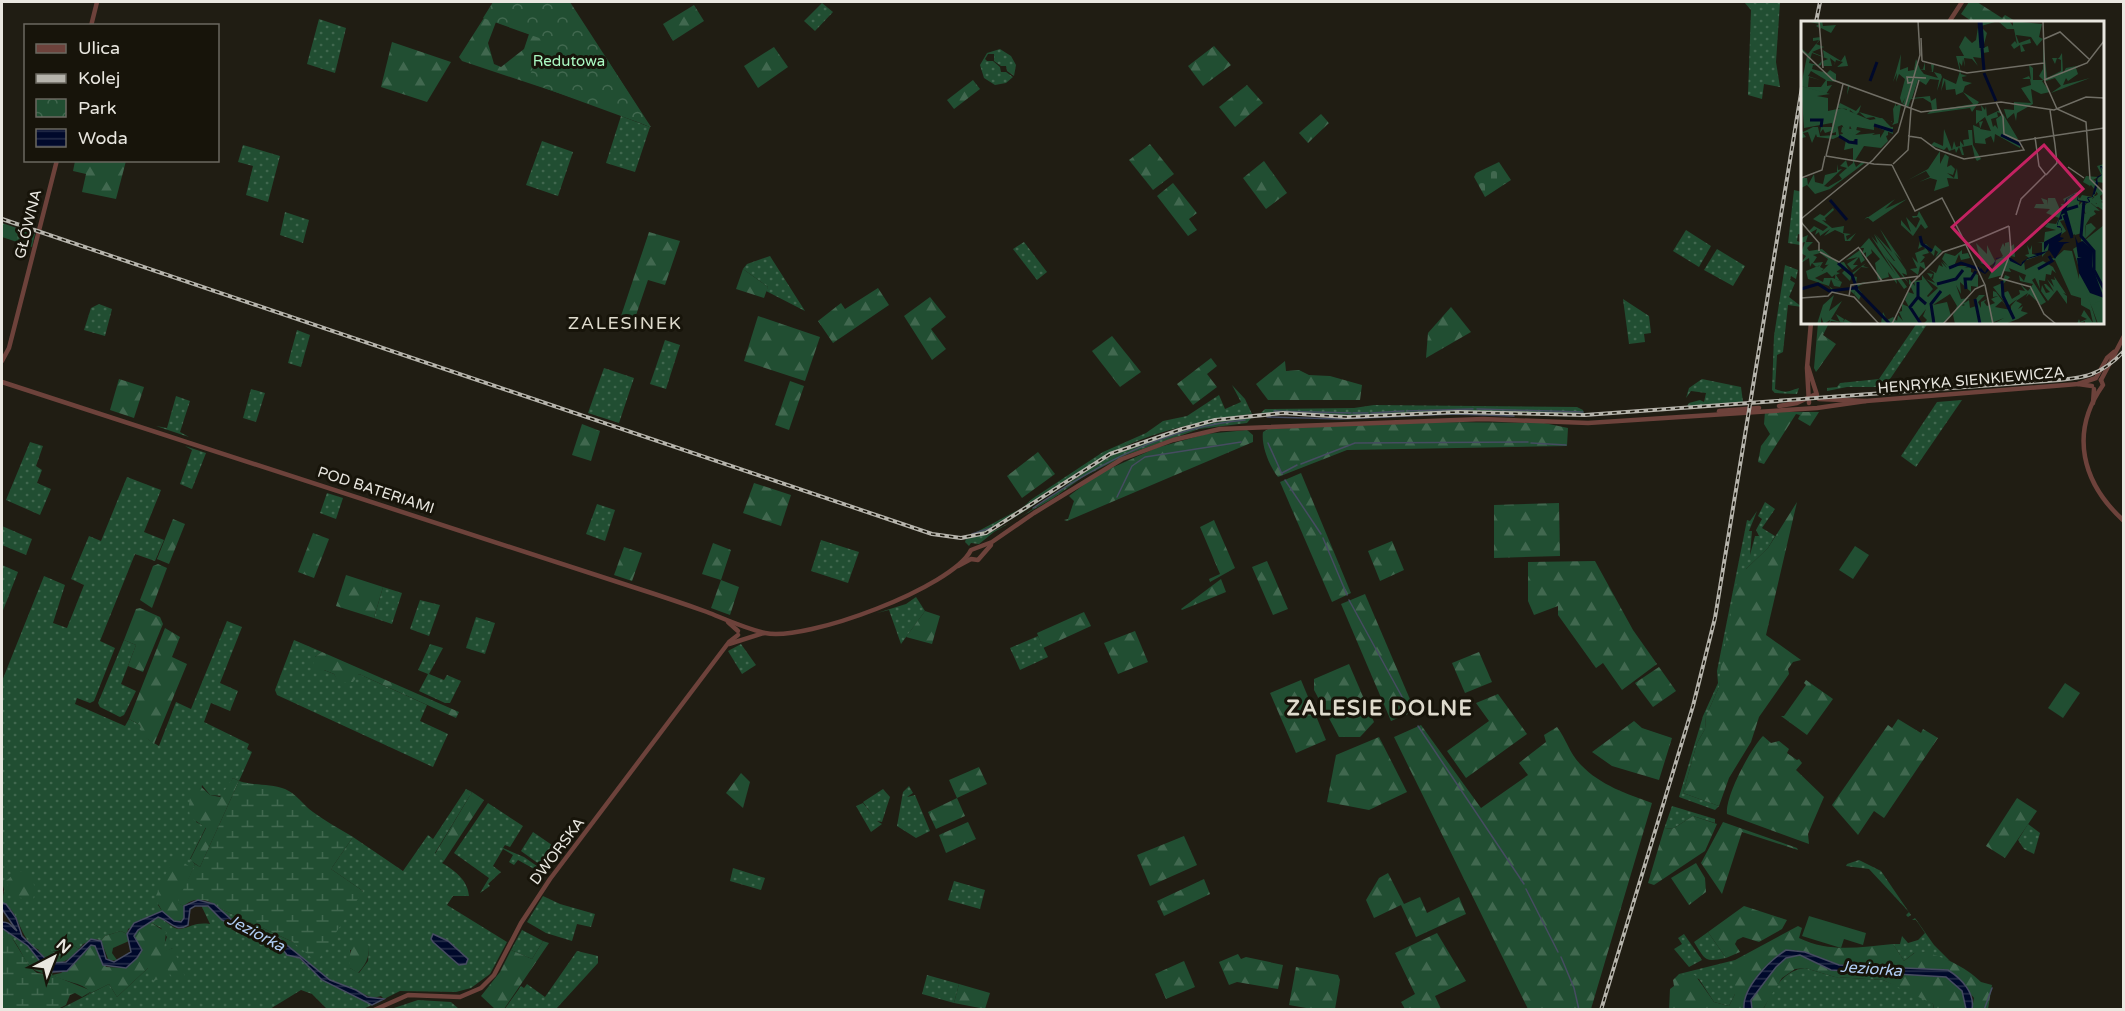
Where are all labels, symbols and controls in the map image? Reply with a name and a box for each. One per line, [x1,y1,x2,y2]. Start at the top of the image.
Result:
inset map [1801,21,2104,324]
legend [24,24,219,162]
text: Ulica [78,37,120,59]
park label: Redutowa [533,52,605,70]
text: Kolej [78,67,120,89]
text: Park [78,97,117,119]
text: Woda [78,127,128,149]
street label: GŁÓWNA [11,188,45,260]
district label: ZALESINEK [568,312,682,334]
street label: HENRYKA SIENKIEWICZA [1877,363,2065,397]
street label: POD BATERIAMI [315,463,437,517]
district label: ZALESIE DOLNE [1286,696,1474,721]
street label: DWORSKA [526,814,588,888]
water label: Jeziorka [224,910,289,957]
north arrow [24,927,84,987]
text: N [52,935,75,958]
water label: Jeziorka [1839,957,1904,981]

